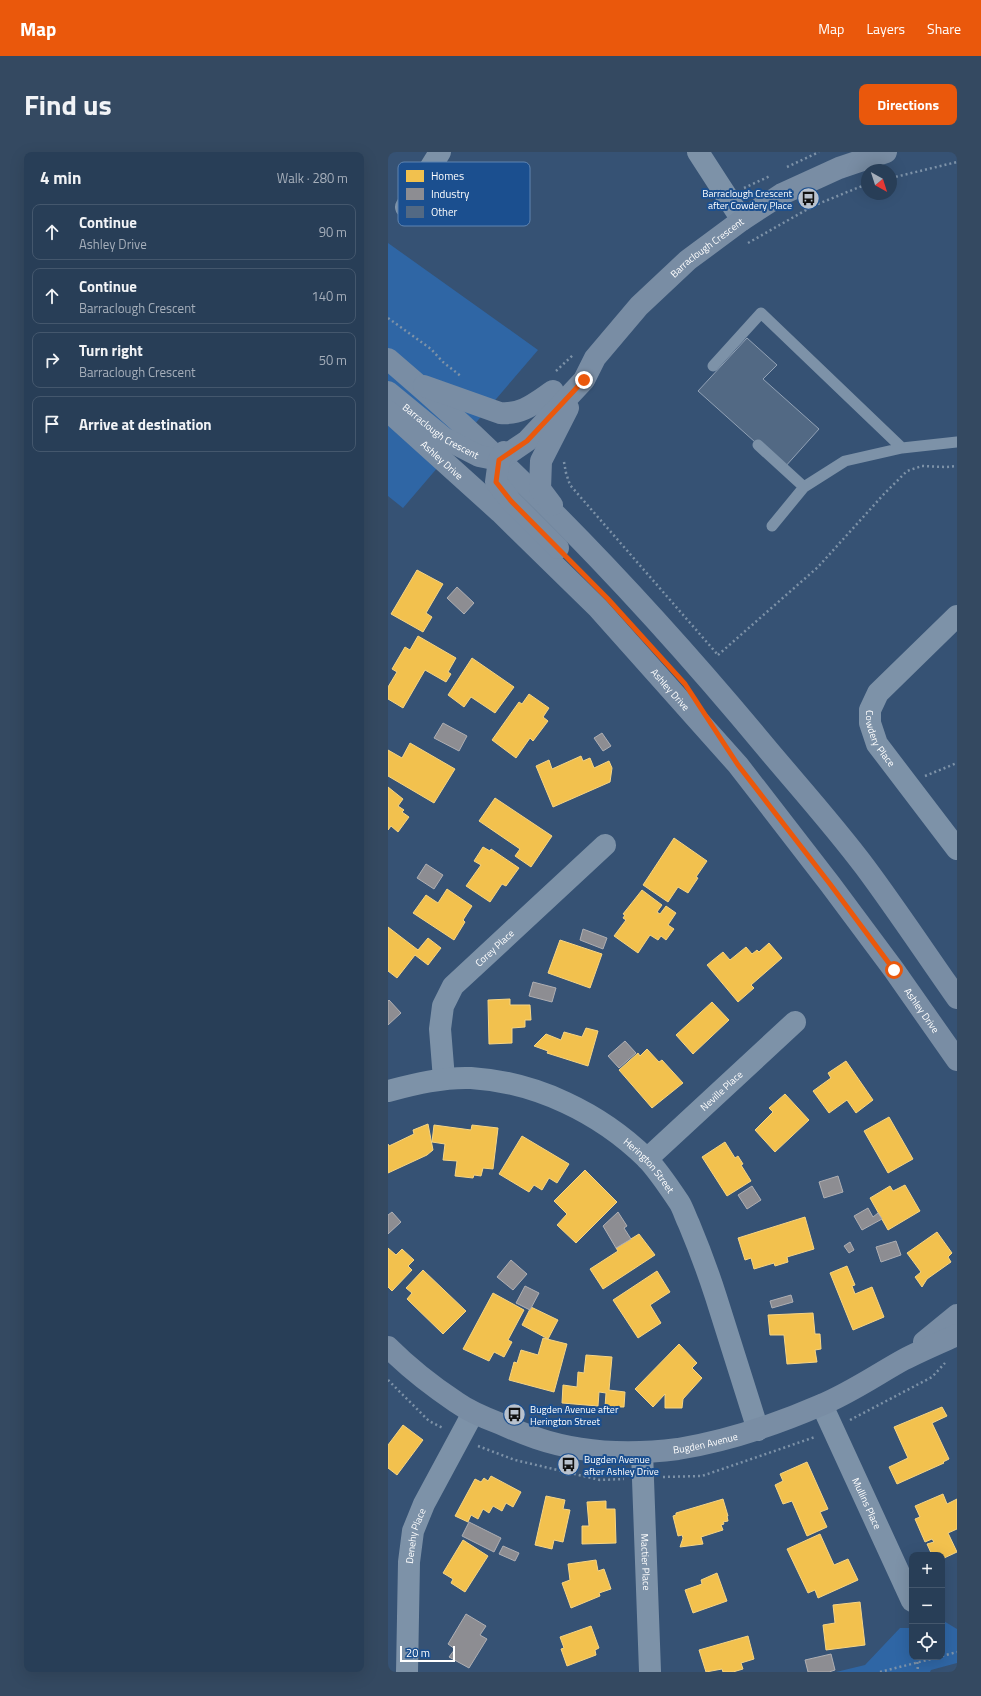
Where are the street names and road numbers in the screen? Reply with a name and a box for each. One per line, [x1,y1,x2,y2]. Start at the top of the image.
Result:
street label: Barraclough Crescent [667,214,747,281]
street label: Barraclough Crescent [399,400,482,463]
street label: Ashley Drive [417,437,466,483]
street label: Ashley Drive [647,665,693,714]
street label: Cowdery Place [862,710,899,770]
street label: Corey Place [472,926,518,970]
street label: Ashley Drive [901,985,943,1036]
street label: Neville Place [697,1067,746,1114]
street label: Herington Street [620,1134,678,1197]
street label: Bugden Avenue [672,1429,739,1458]
street label: Mullins Place [848,1475,885,1532]
street label: Denehy Place [402,1506,430,1565]
street label: Mactier Place [637,1533,654,1591]

